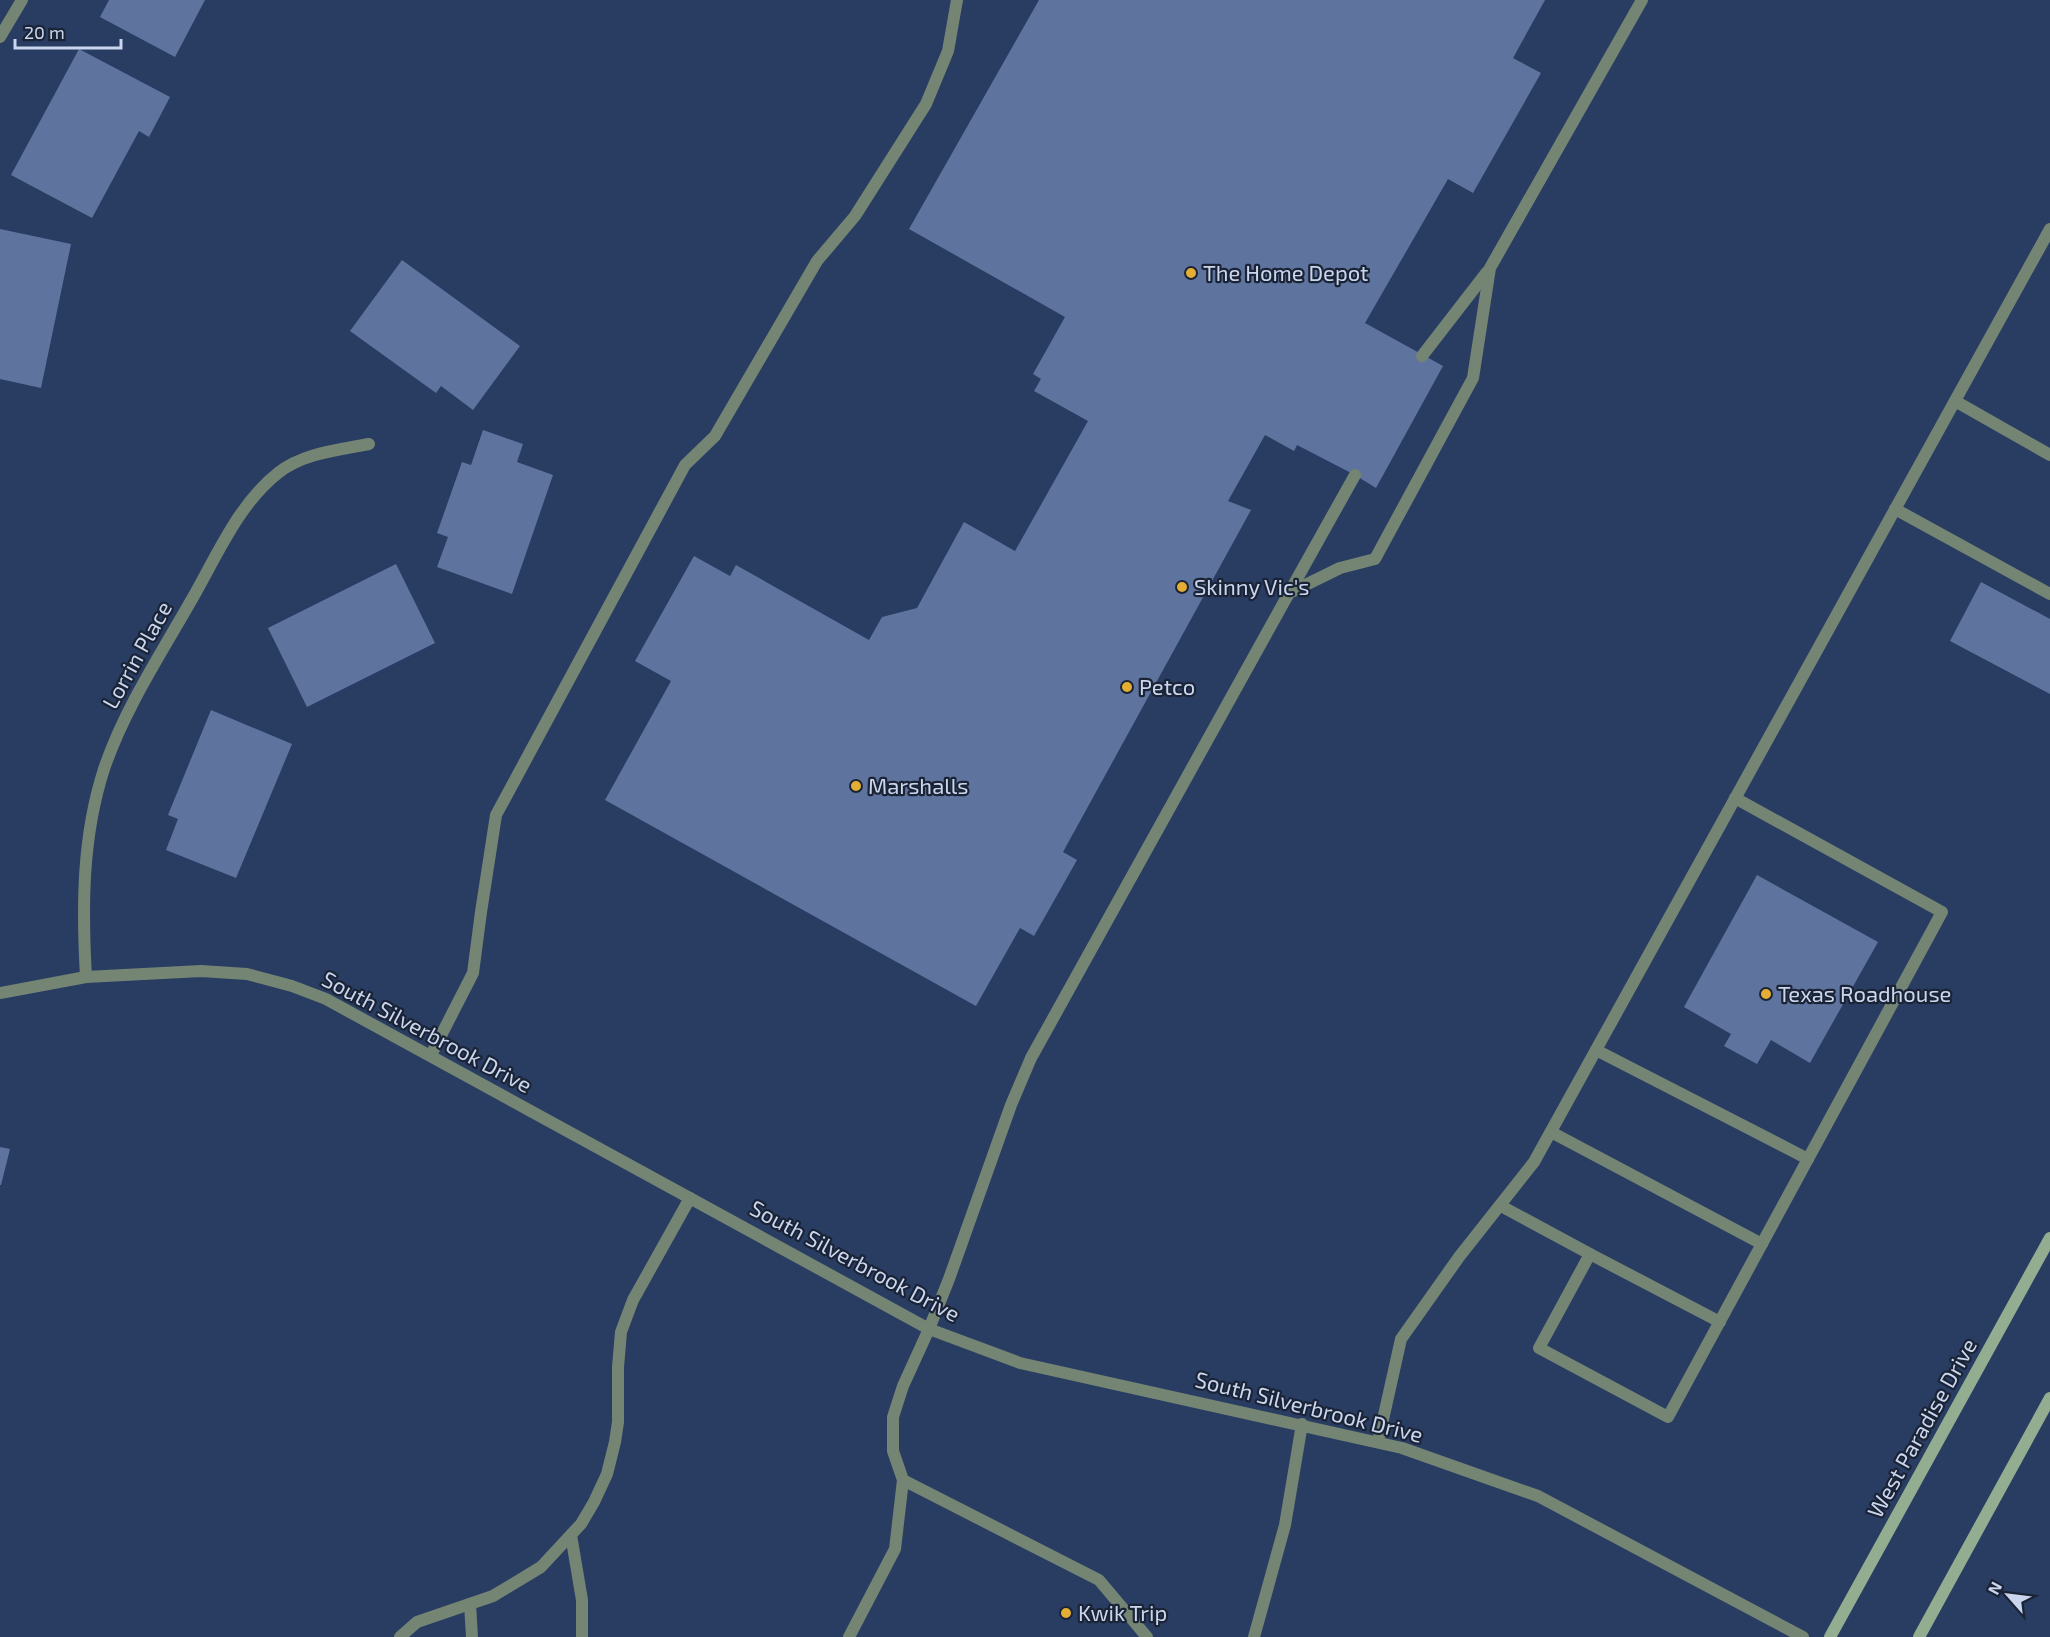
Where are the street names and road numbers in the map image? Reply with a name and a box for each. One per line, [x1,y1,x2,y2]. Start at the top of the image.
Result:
street label: Lorrin Place [96,596,176,713]
street label: South Silverbrook Drive [318,965,537,1097]
street label: South Silverbrook Drive [746,1194,965,1326]
street label: West Paradise Drive [1861,1333,1981,1522]
street label: South Silverbrook Drive [1193,1365,1426,1447]

